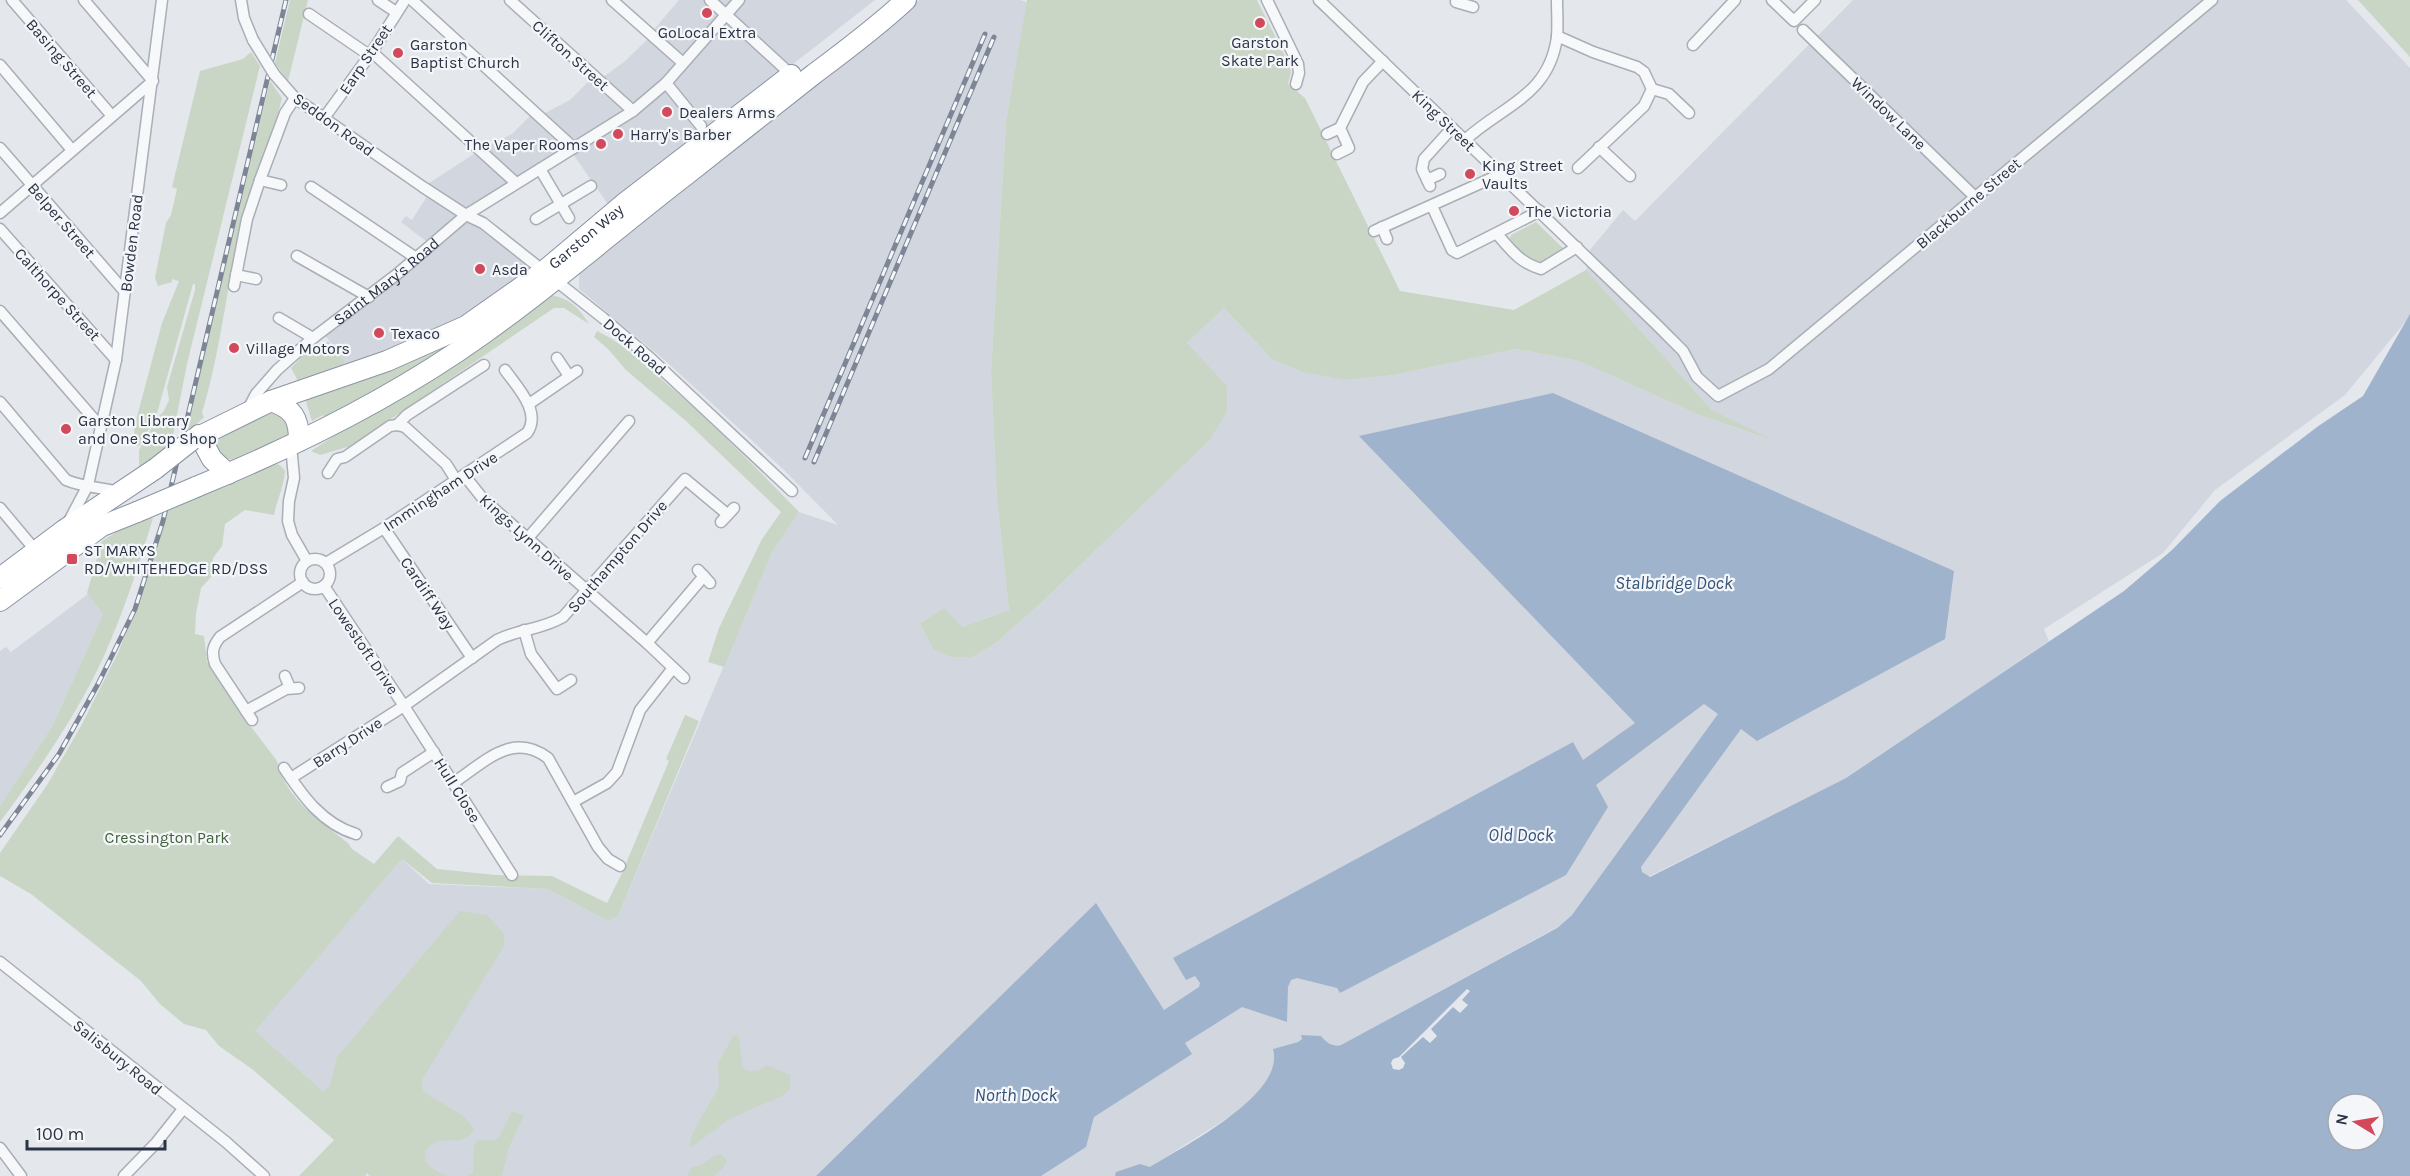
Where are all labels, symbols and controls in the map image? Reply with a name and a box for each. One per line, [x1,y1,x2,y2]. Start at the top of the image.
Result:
marker: GoLocal Extra [700,6,714,20]
street label: Basing Street [22,15,101,102]
street label: Clifton Street [528,16,613,95]
marker: Garston Skate Park [1253,16,1267,30]
street label: Earp Street [335,21,396,98]
place label: GoLocal Extra [658,23,756,42]
place label: Garston Skate Park [1221,33,1299,70]
place label: Garston Baptist Church [410,35,520,72]
marker: Garston Baptist Church [391,46,405,60]
street label: Window Lane [1847,73,1930,154]
street label: King Street [1408,85,1479,155]
street label: Seddon Road [289,89,378,160]
place label: Dealers Arms [679,103,776,122]
marker: Dealers Arms [660,105,674,119]
place label: Harry's Barber [630,125,731,144]
marker: Harry's Barber [611,127,625,141]
place label: The Vaper Rooms [464,135,589,154]
marker: The Vaper Rooms [594,137,608,151]
street label: Blackburne Street [1912,154,2025,253]
place label: King Street Vaults [1482,156,1563,193]
marker: King Street Vaults [1463,167,1477,181]
street label: Belper Street [24,179,100,262]
street label: Bowden Road [116,193,147,293]
street label: Garston Way [545,199,628,273]
place label: The Victoria [1526,202,1612,221]
marker: The Victoria [1507,204,1521,218]
street label: Saint Mary's Road [330,233,443,329]
street label: Calthorpe Street [11,244,104,345]
place label: Asda [492,260,528,279]
marker: Asda [473,262,487,276]
street label: Dock Road [599,314,670,379]
place label: Texaco [391,324,440,343]
marker: Texaco [372,326,386,340]
place label: Village Motors [246,339,350,358]
marker: Village Motors [227,341,241,355]
place label: Garston Library and One Stop Shop [78,411,217,448]
marker: Garston Library and One Stop Shop [59,422,73,436]
street label: Immingham Drive [380,447,501,535]
street label: Kings Lynn Drive [476,490,578,585]
street label: Southampton Drive [563,496,671,616]
place label: ST MARYS RD/WHITEHEDGE RD/DSS [84,541,268,578]
marker: ST MARYS RD/WHITEHEDGE RD/DSS [65,552,79,566]
street label: Cardiff Way [396,553,459,634]
water label: Stalbridge Dock [1615,572,1734,594]
street label: Lowestoft Drive [324,595,403,698]
street label: Barry Drive [309,713,386,772]
street label: Hull Close [430,754,485,826]
water label: Old Dock [1488,824,1555,846]
park label: Cressington Park [105,828,229,847]
street label: Salisbury Road [69,1016,166,1099]
water label: North Dock [975,1084,1058,1106]
north arrow [2326,1092,2386,1152]
text: N [2331,1112,2352,1127]
scale bar [27,1113,165,1151]
text: 100 m [36,1123,84,1145]

